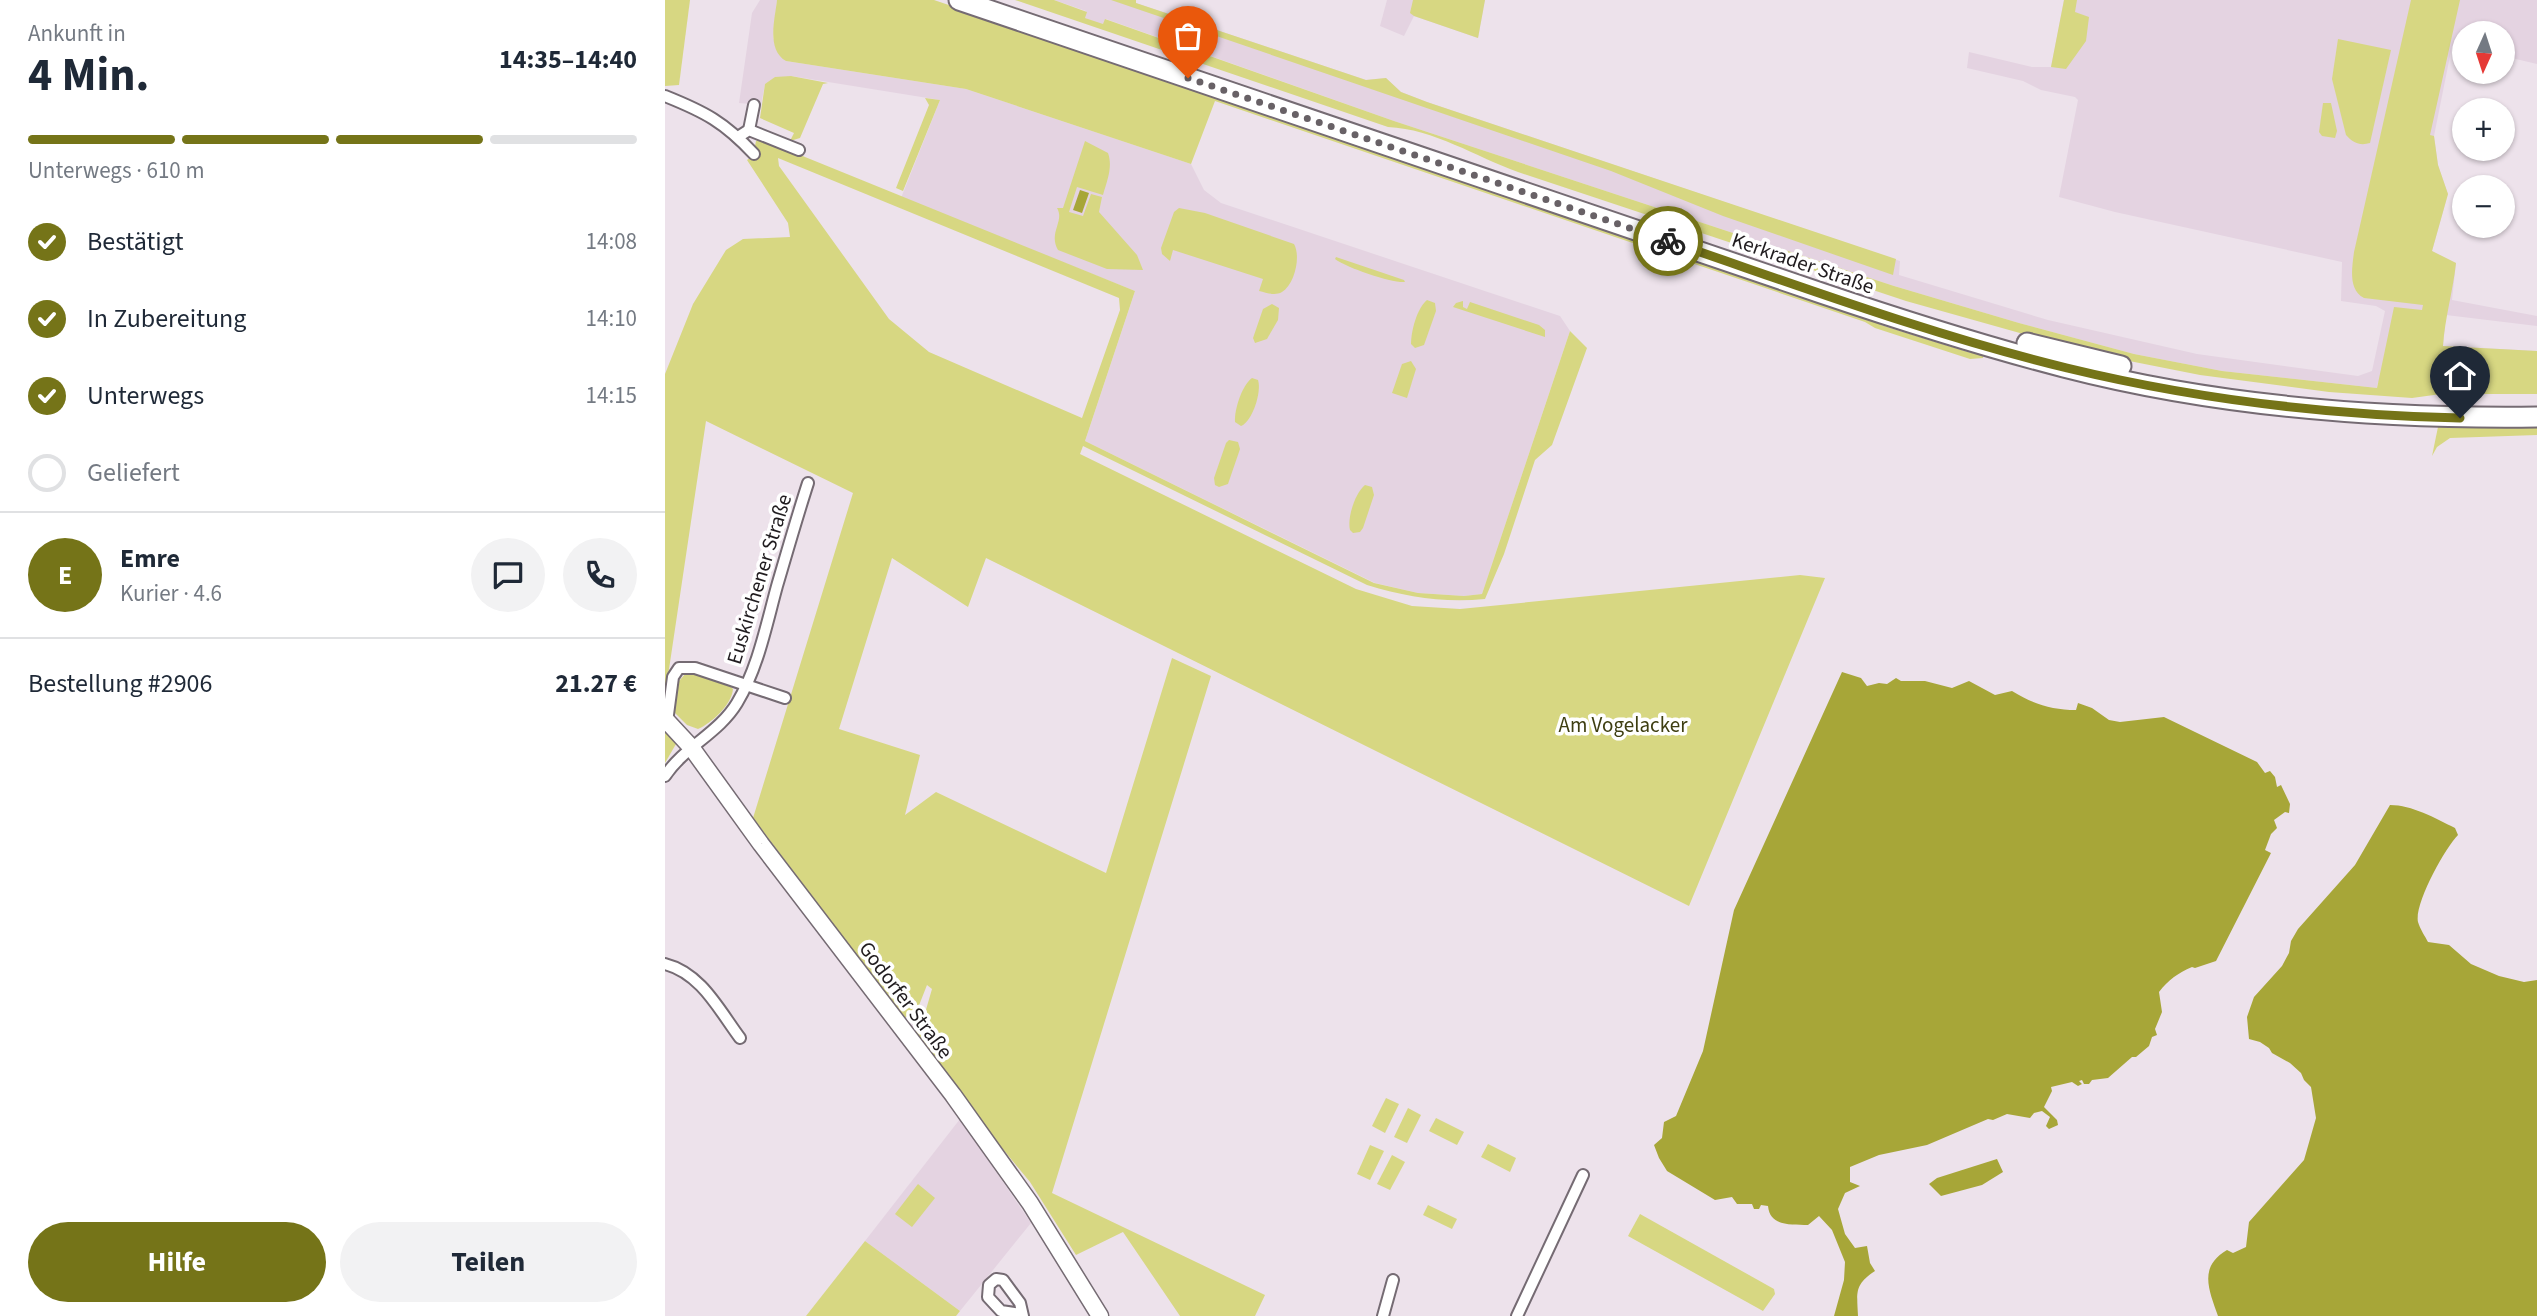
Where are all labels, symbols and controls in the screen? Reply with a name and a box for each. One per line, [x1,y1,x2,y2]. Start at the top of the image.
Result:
pin [1158,6,1218,78]
text: Ankunft in [28,17,126,50]
icon: bag [1169,17,1207,55]
north arrow [2452,21,2515,84]
map controls [2452,21,2515,238]
text: 14:35–14:40 [499,41,637,78]
text: 4 Min. [28,43,149,108]
button: + [2452,98,2515,161]
text: Unterwegs · 610 m [28,154,204,187]
button: − [2452,175,2515,238]
courier [1633,206,1703,276]
icon: bike [1649,222,1687,260]
icon: check [28,223,66,261]
text: Bestätigt [87,223,184,260]
text: 14:08 [586,225,637,258]
street label: Kerkrader Straße [1728,225,1878,301]
icon: check [28,300,66,338]
text: In Zubereitung [87,300,246,337]
text: 14:10 [586,302,637,335]
pin [2430,346,2490,418]
icon: home [2441,357,2479,395]
icon: check [28,377,66,415]
text: Unterwegs [87,377,204,414]
text: 14:15 [586,379,637,412]
text: Geliefert [87,454,180,491]
street label: Euskirchener Straße [719,490,799,668]
button: chat [471,538,545,612]
button: phone [563,538,637,612]
text: Emre [120,540,180,577]
text: E [58,557,72,594]
text: Kurier · 4.6 [120,577,222,610]
text: Bestellung #2906 [28,665,212,702]
text: 21.27 € [555,665,637,702]
park label: Am Vogelacker [1559,710,1688,740]
street label: Godorfer Straße [852,935,960,1065]
button: Hilfe [28,1222,326,1302]
button: Teilen [340,1222,637,1302]

